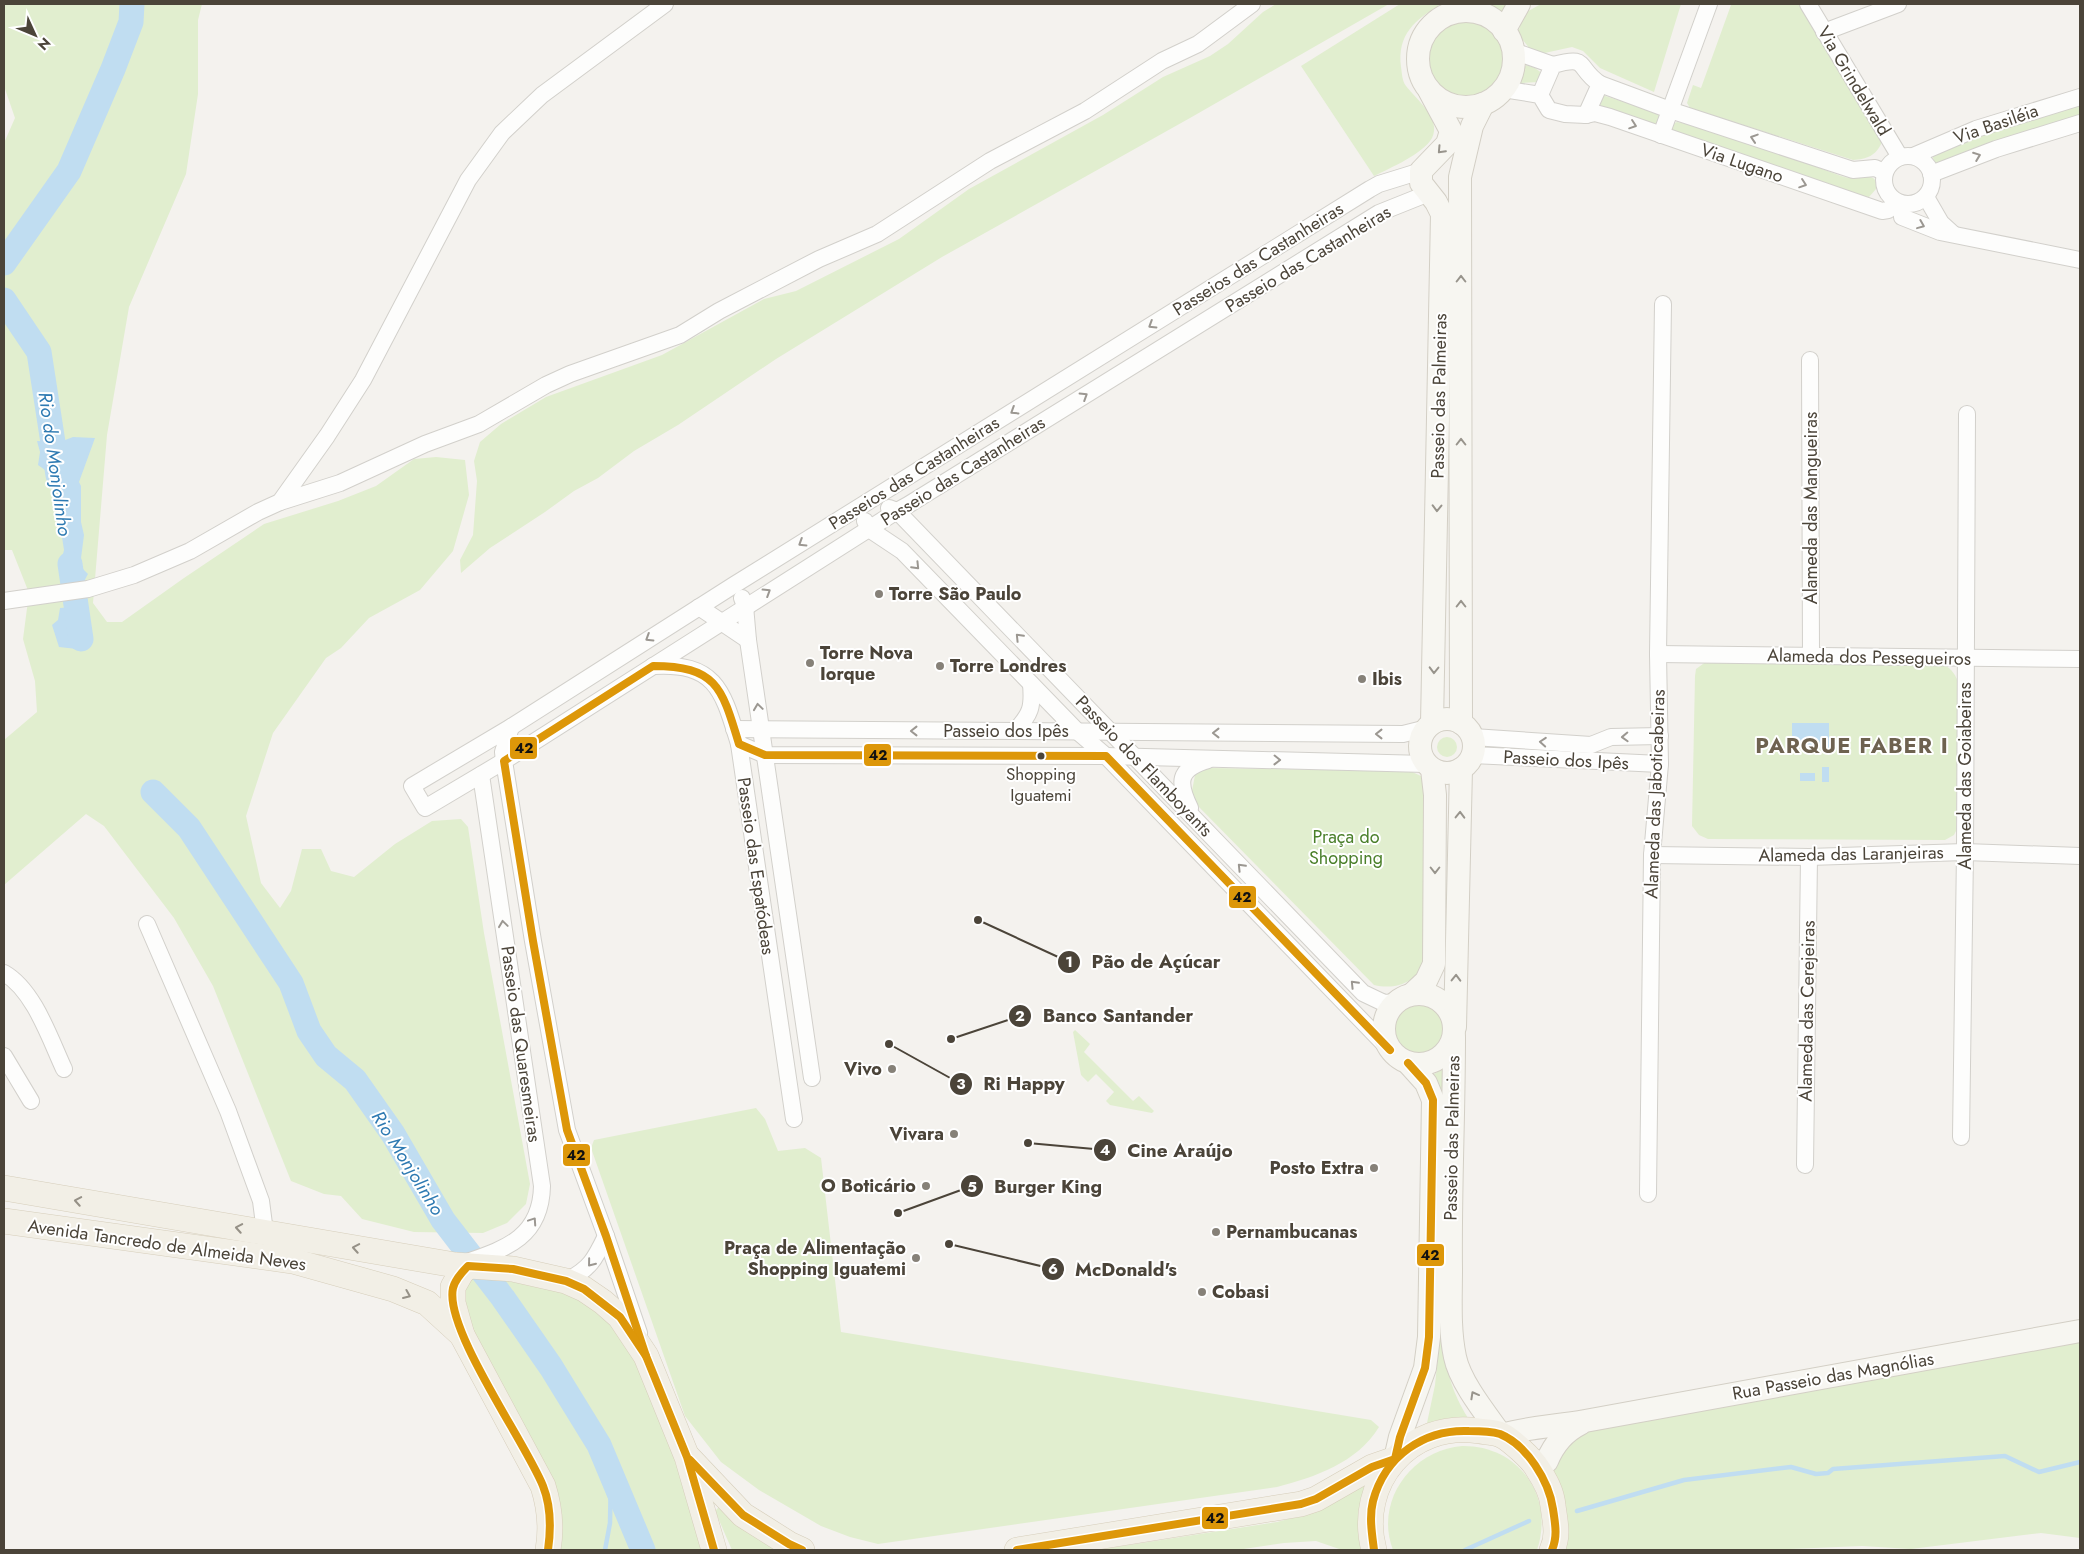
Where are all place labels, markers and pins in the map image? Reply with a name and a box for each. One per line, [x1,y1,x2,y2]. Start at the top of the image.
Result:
place label: Torre São Paulo [889,581,1022,607]
marker: Torre São Paulo [873,588,885,600]
place label: Torre Nova Iorque [820,640,913,687]
place label: Torre Londres [950,653,1066,679]
marker: Torre Nova Iorque [804,657,816,669]
marker: Torre Londres [934,660,946,672]
place label: Ibis [1372,666,1402,692]
marker: Ibis [1356,673,1368,685]
marker: Shopping Iguatemi [1036,751,1046,761]
place label: Shopping Iguatemi [1006,762,1076,807]
callout: Pão de Açúcar [1056,945,1230,979]
callout: Banco Santander [1007,999,1203,1033]
place label: Vivo [843,1056,882,1082]
marker: Vivo [886,1063,898,1075]
callout: Ri Happy [948,1067,1075,1101]
place label: Vivara [889,1121,944,1147]
marker: Vivara [948,1128,960,1140]
callout: Cine Araújo [1093,1133,1243,1167]
place label: Posto Extra [1270,1155,1364,1181]
marker: Posto Extra [1368,1162,1380,1174]
callout: Burger King [959,1169,1112,1203]
place label: O Boticário [821,1173,916,1199]
marker: O Boticário [920,1180,932,1192]
place label: Pernambucanas [1226,1219,1358,1245]
marker: Pernambucanas [1210,1226,1222,1238]
place label: Praça de Alimentação Shopping Iguatemi [724,1235,906,1282]
marker: Praça de Alimentação Shopping Iguatemi [910,1252,922,1264]
callout: McDonald's [1040,1252,1187,1286]
place label: Cobasi [1212,1279,1269,1305]
marker: Cobasi [1196,1286,1208,1298]

